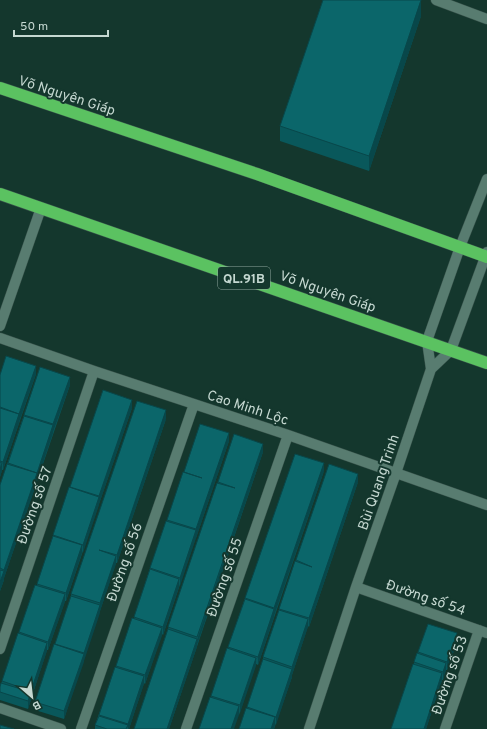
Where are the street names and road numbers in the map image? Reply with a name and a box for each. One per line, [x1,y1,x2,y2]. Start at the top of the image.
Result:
street label: Võ Nguyên Giáp [16,73,117,120]
road number: QL.91B [218,267,270,289]
street label: Võ Nguyên Giáp [277,268,378,317]
street label: Cao Minh Lộc [205,387,290,430]
street label: Bùi Quang Trinh [355,432,404,533]
street label: Đường số 57 [14,464,57,547]
street label: Đường số 56 [104,521,147,604]
street label: Đường số 55 [204,536,247,619]
street label: Đường số 54 [383,577,468,620]
street label: Đường số 53 [429,634,472,717]

